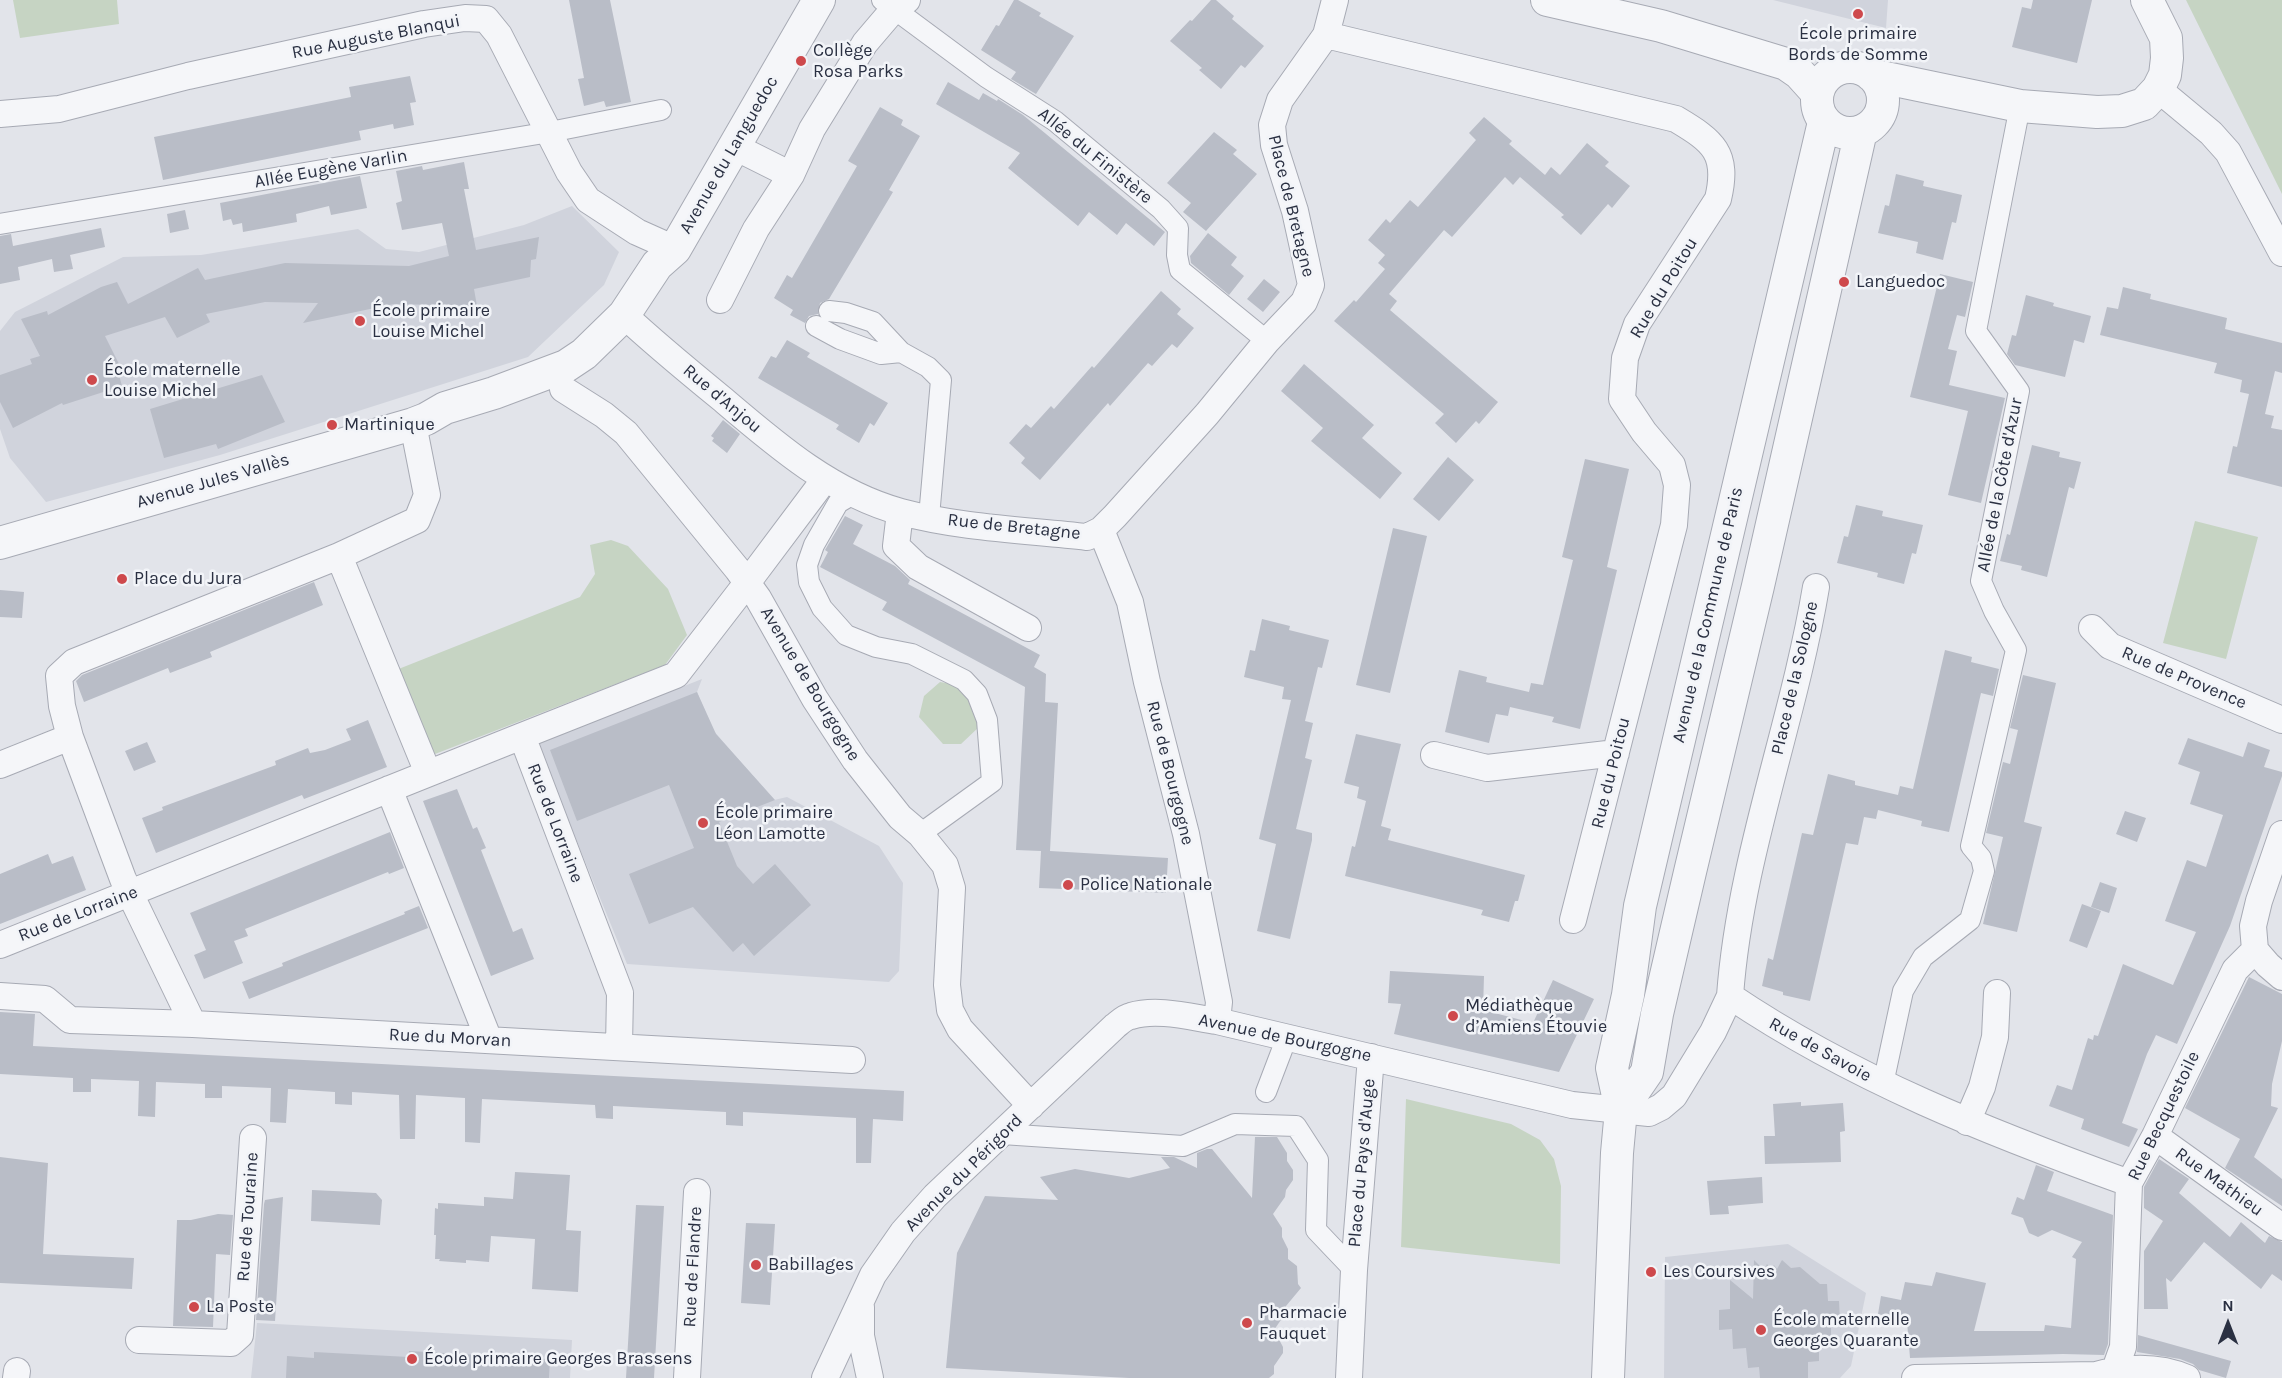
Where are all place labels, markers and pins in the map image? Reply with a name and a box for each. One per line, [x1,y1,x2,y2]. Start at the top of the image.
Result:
marker: École primaire Bords de Somme [1851,7,1865,21]
place label: École primaire Bords de Somme [1788,23,1928,66]
place label: Collège Rosa Parks [813,40,903,82]
marker: Collège Rosa Parks [794,54,808,68]
place label: Languedoc [1856,271,1945,293]
marker: Languedoc [1837,275,1851,289]
place label: École primaire Louise Michel [372,300,490,342]
marker: École primaire Louise Michel [353,314,367,328]
place label: École maternelle Louise Michel [104,359,240,401]
marker: École maternelle Louise Michel [85,373,99,387]
place label: Martinique [344,414,435,436]
marker: Martinique [325,418,339,432]
place label: Place du Jura [134,568,242,590]
marker: Place du Jura [115,572,129,586]
place label: École primaire Léon Lamotte [715,802,833,844]
marker: École primaire Léon Lamotte [696,816,710,830]
place label: Police Nationale [1080,874,1212,896]
marker: Police Nationale [1061,878,1075,892]
place label: Médiathèque d’Amiens Étouvie [1465,995,1607,1038]
marker: Médiathèque d’Amiens Étouvie [1446,1009,1460,1023]
place label: Babillages [768,1254,854,1276]
marker: Babillages [749,1258,763,1272]
place label: Les Coursives [1663,1261,1775,1283]
marker: Les Coursives [1644,1265,1658,1279]
place label: La Poste [206,1296,274,1318]
marker: La Poste [187,1300,201,1314]
place label: Pharmacie Fauquet [1259,1302,1347,1344]
place label: École maternelle Georges Quarante [1773,1309,1919,1352]
marker: Pharmacie Fauquet [1240,1316,1254,1330]
marker: École maternelle Georges Quarante [1754,1323,1768,1337]
place label: École primaire Georges Brassens [424,1348,692,1370]
marker: École primaire Georges Brassens [405,1352,419,1366]

